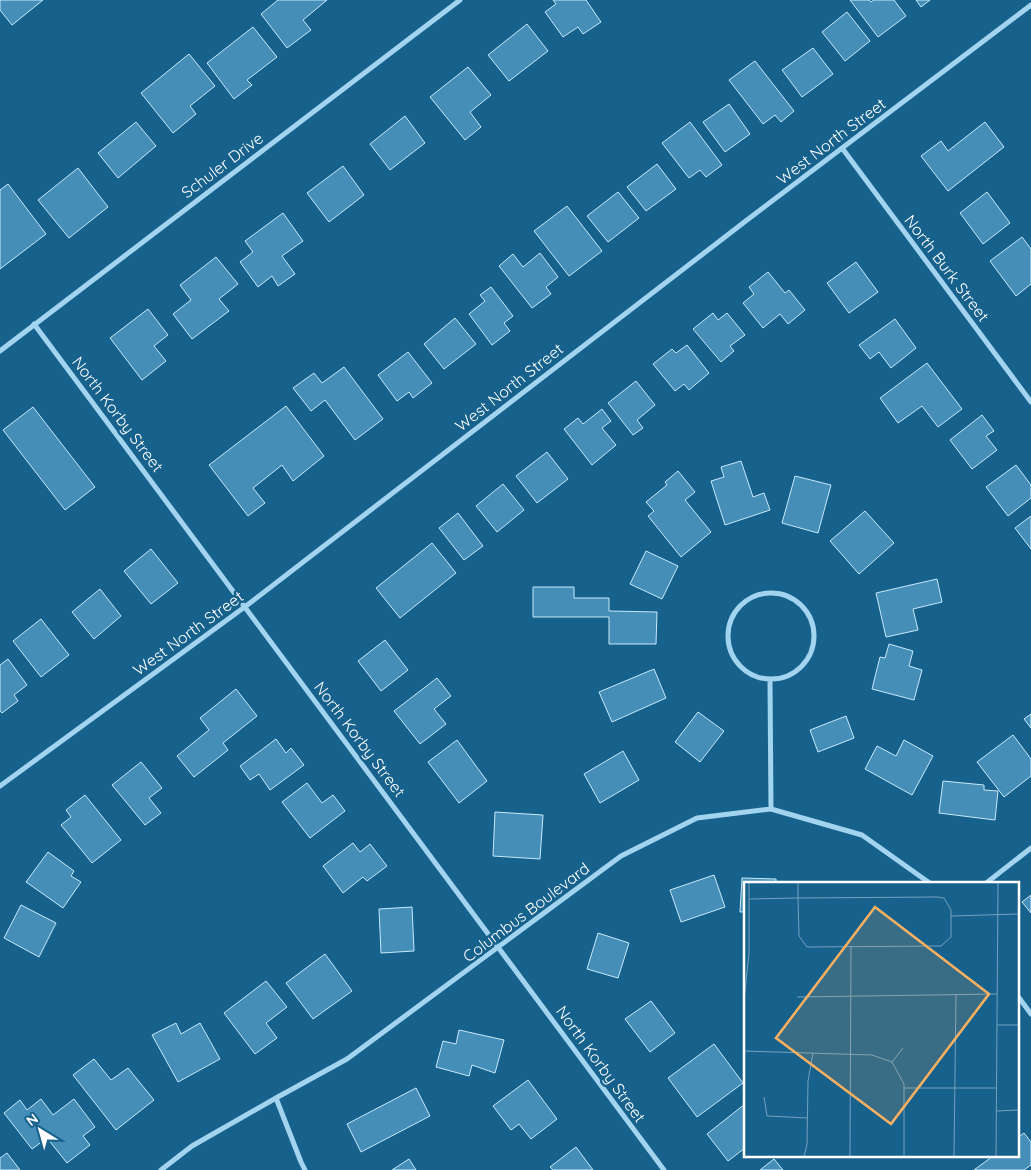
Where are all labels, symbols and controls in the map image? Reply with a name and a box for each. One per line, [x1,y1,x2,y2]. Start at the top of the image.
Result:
street label: West North Street [772,93,890,189]
street label: Schuler Drive [177,128,267,202]
street label: North Burk Street [900,211,994,325]
street label: West North Street [451,339,567,435]
street label: North Korby Street [68,352,168,476]
street label: West North Street [129,586,247,680]
street label: North Korby Street [310,677,410,801]
street label: Columbus Boulevard [459,858,593,966]
inset map [744,882,1018,1158]
street label: North Korby Street [552,1002,650,1126]
north arrow [15,1105,65,1155]
text: N [23,1109,42,1130]

